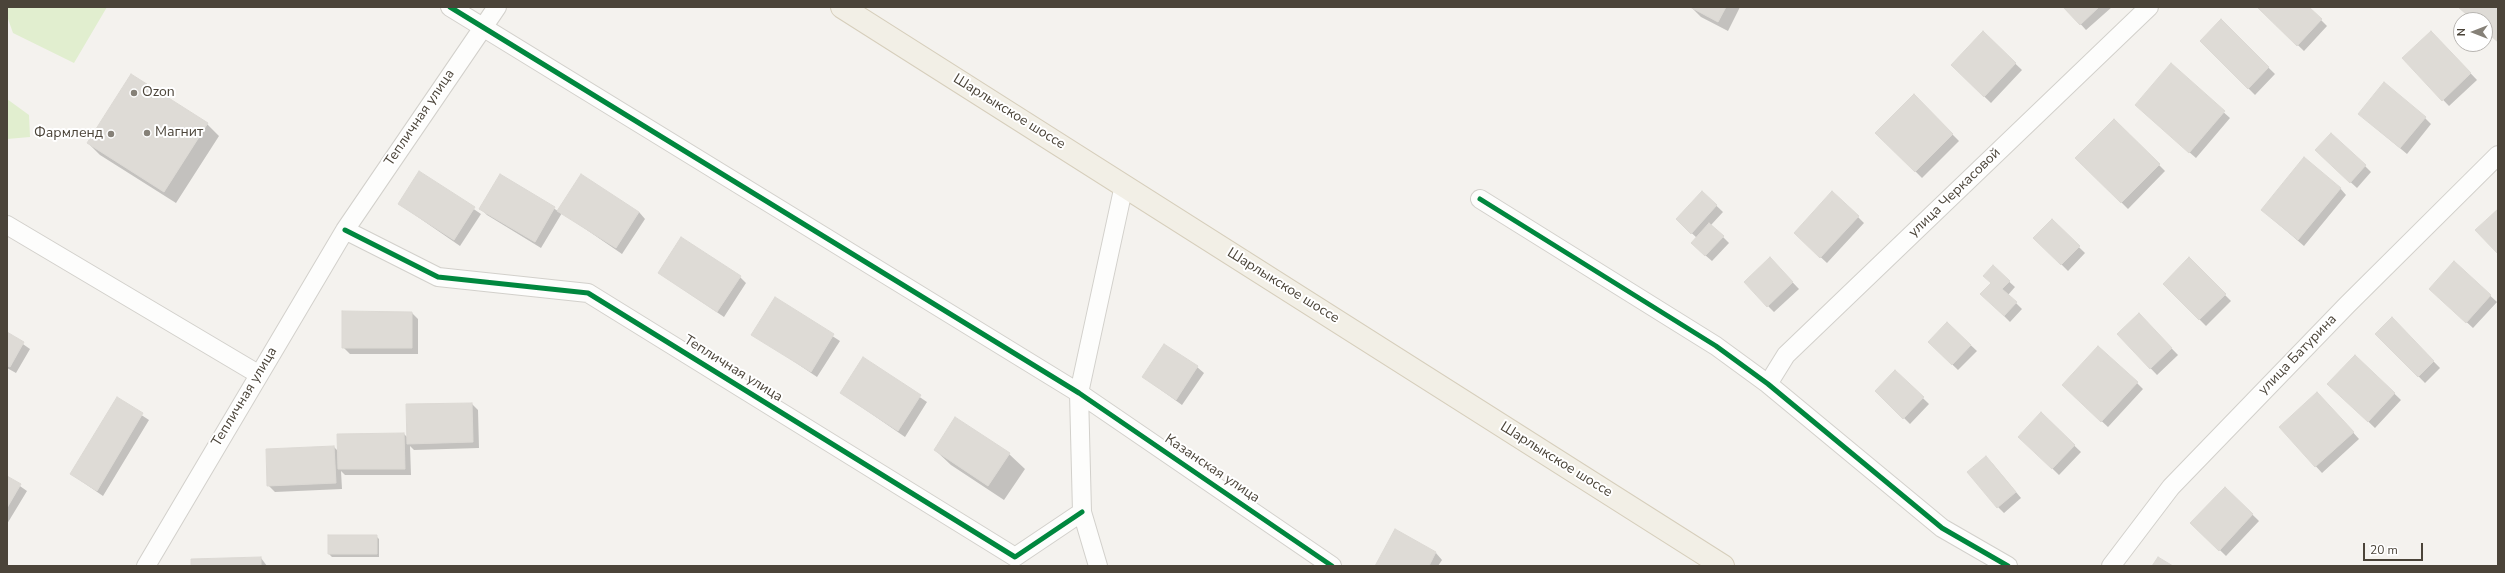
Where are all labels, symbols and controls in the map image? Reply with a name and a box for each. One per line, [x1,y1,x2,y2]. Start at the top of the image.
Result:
north arrow [2453,12,2493,52]
text: N [2454,28,2469,36]
street label: Тепличная улица [381,66,459,170]
street label: Шарлыкское шоссе [950,71,1068,153]
place label: Ozon [142,85,175,101]
marker: Ozon [129,88,139,98]
place label: Магнит [155,125,203,141]
place label: Фармленд [34,126,103,142]
marker: Магнит [142,128,152,138]
marker: Фармленд [106,129,116,139]
street label: улица Черкасовой [1906,145,2004,241]
street label: Шарлыкское шоссе [1224,245,1342,327]
street label: улица Батурина [2255,311,2341,399]
street label: Тепличная улица [681,332,785,406]
street label: Тепличная улица [209,344,281,450]
street label: Шарлыкское шоссе [1497,419,1615,501]
street label: Казанская улица [1161,431,1263,507]
scale bar [2365,535,2425,561]
text: 20 m [2370,542,2398,558]

